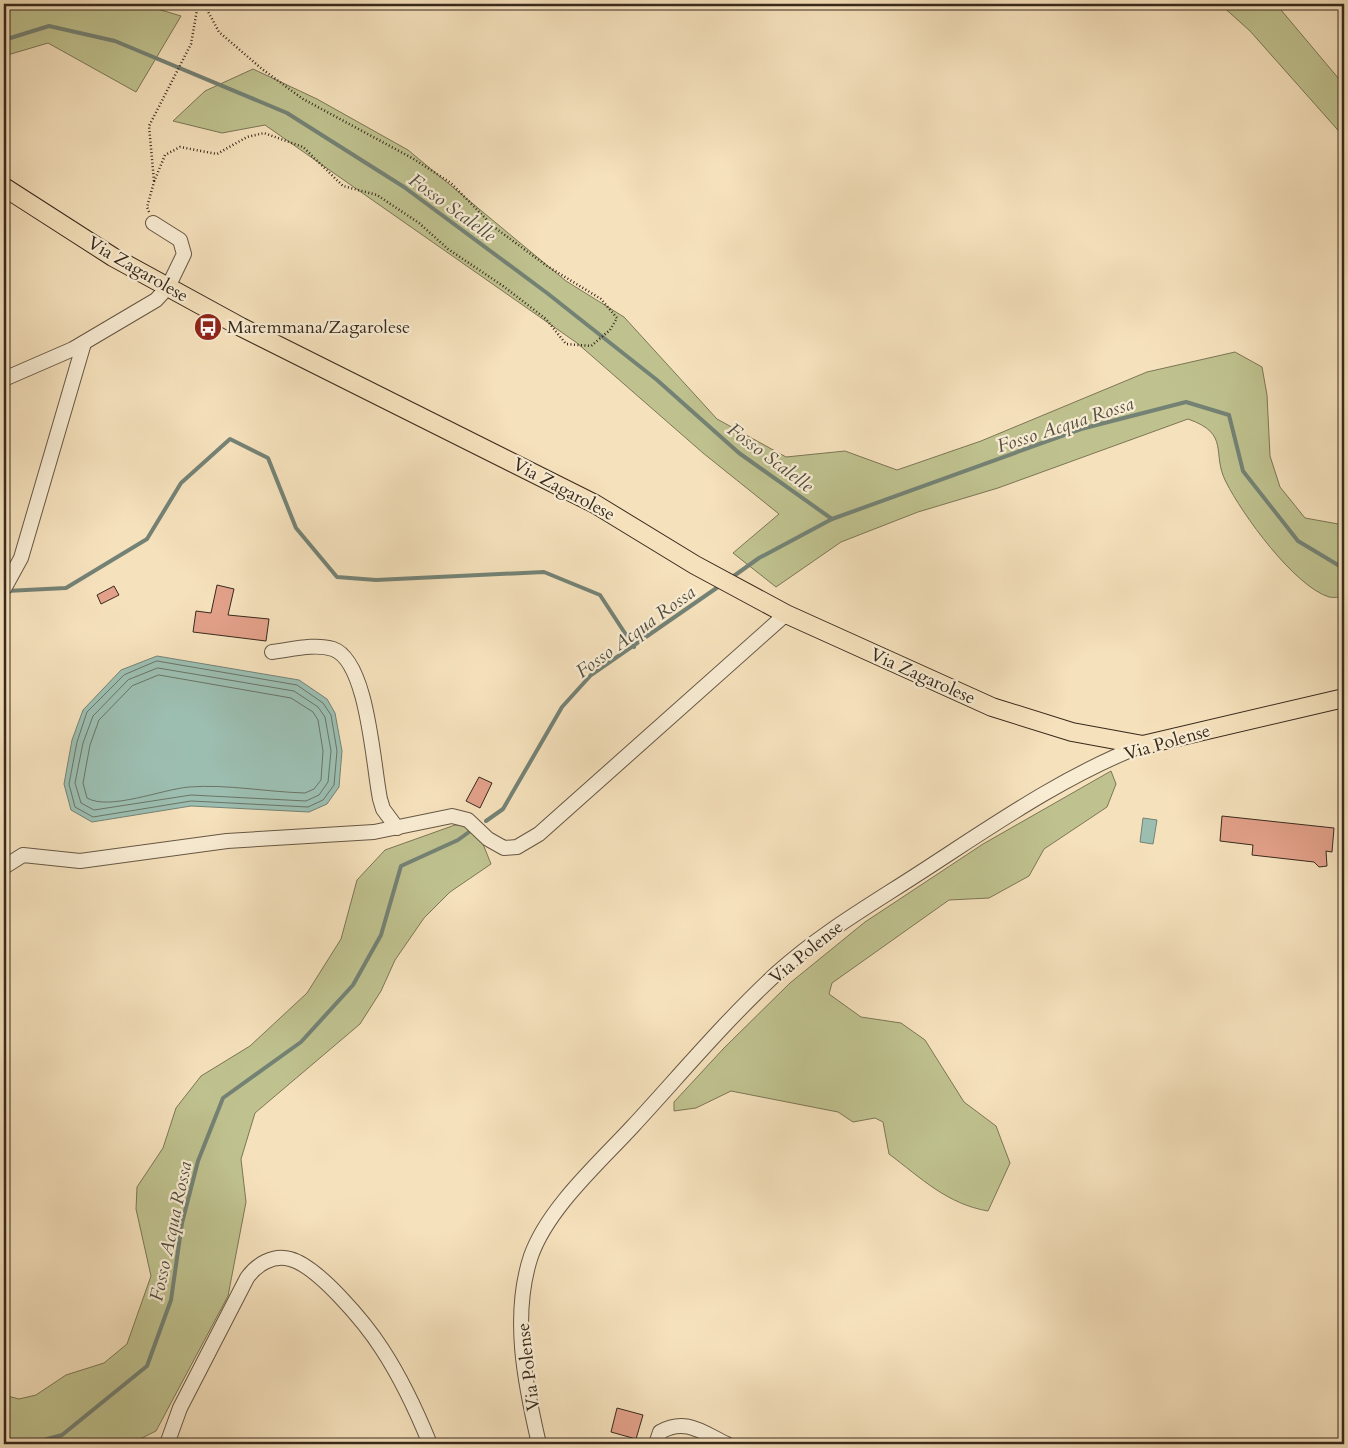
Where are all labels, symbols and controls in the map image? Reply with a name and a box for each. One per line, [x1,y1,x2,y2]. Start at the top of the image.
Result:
water label: Fosso Scalelle [404,167,502,249]
street label: Via Zagarolese [83,230,193,308]
bus stop icon: Maremmana/Zagarolese [193,312,223,342]
place label: Maremmana/Zagarolese [227,315,410,340]
water label: Fosso Acqua Rossa [994,390,1137,459]
water label: Fosso Scalelle [722,417,819,499]
street label: Via Zagarolese [508,452,619,527]
water label: Fosso Acqua Rossa [570,579,701,684]
street label: Via Zagarolese [866,642,979,711]
street label: Via Polense [1121,718,1213,767]
street label: Via Polense [764,915,849,990]
water label: Fosso Acqua Rossa [143,1159,199,1303]
street label: Via Polense [511,1322,546,1412]

